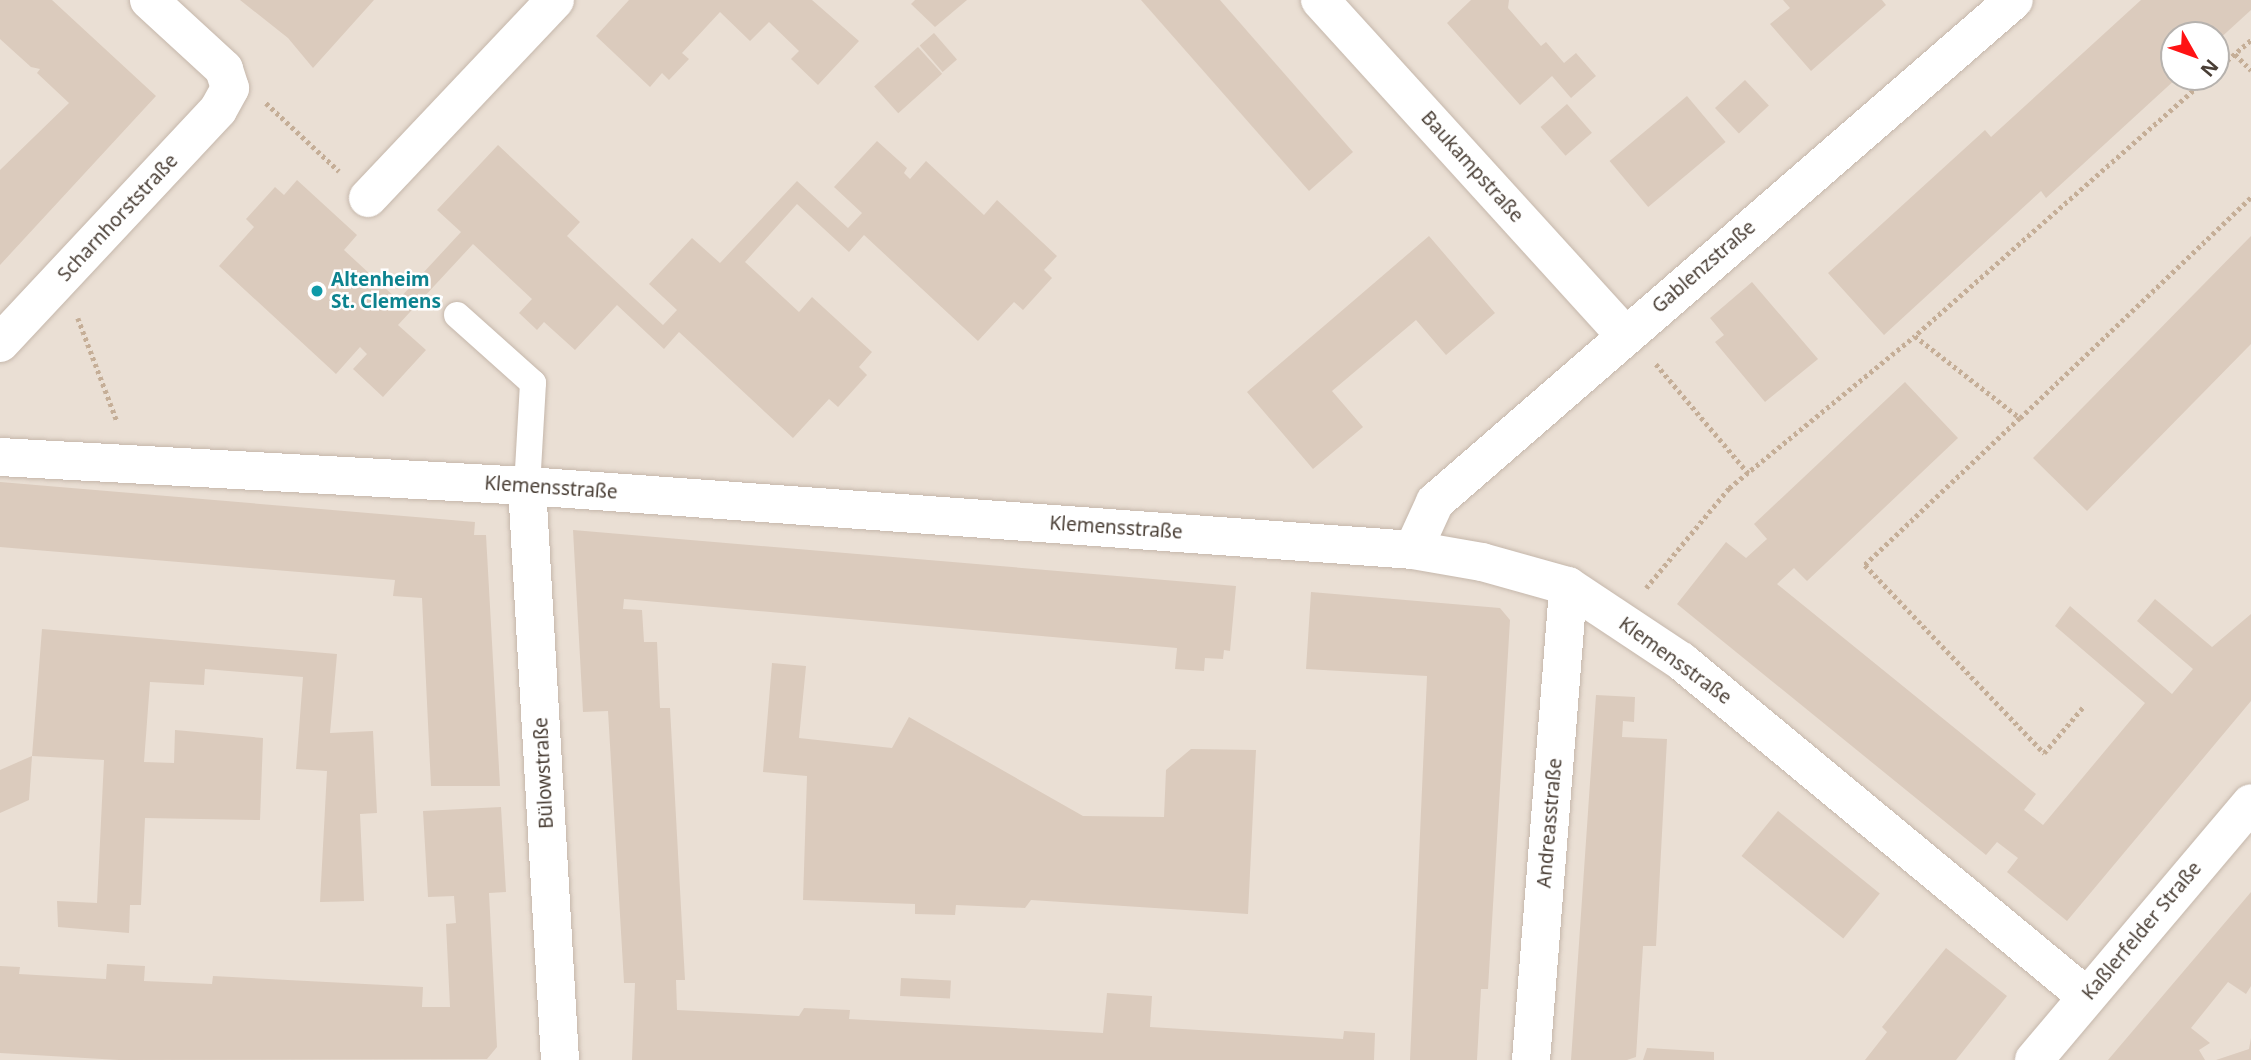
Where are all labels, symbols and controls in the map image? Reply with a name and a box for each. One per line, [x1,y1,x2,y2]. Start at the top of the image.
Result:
north arrow [2160,21,2230,91]
text: N [2195,54,2224,82]
street label: Baukampstraße [1416,107,1528,227]
street label: Scharnhorststraße [53,150,183,286]
street label: Gablenzstraße [1648,216,1760,318]
place label: Altenheim St. Clemens [331,269,441,313]
marker: Altenheim St. Clemens [309,283,325,299]
street label: Klemensstraße [484,472,618,504]
street label: Klemensstraße [1049,512,1183,544]
street label: Klemensstraße [1614,613,1736,709]
street label: Bülowstraße [530,717,558,829]
street label: Andreasstraße [1533,757,1567,889]
street label: Kaßlerfelder Straße [2078,857,2206,1005]

